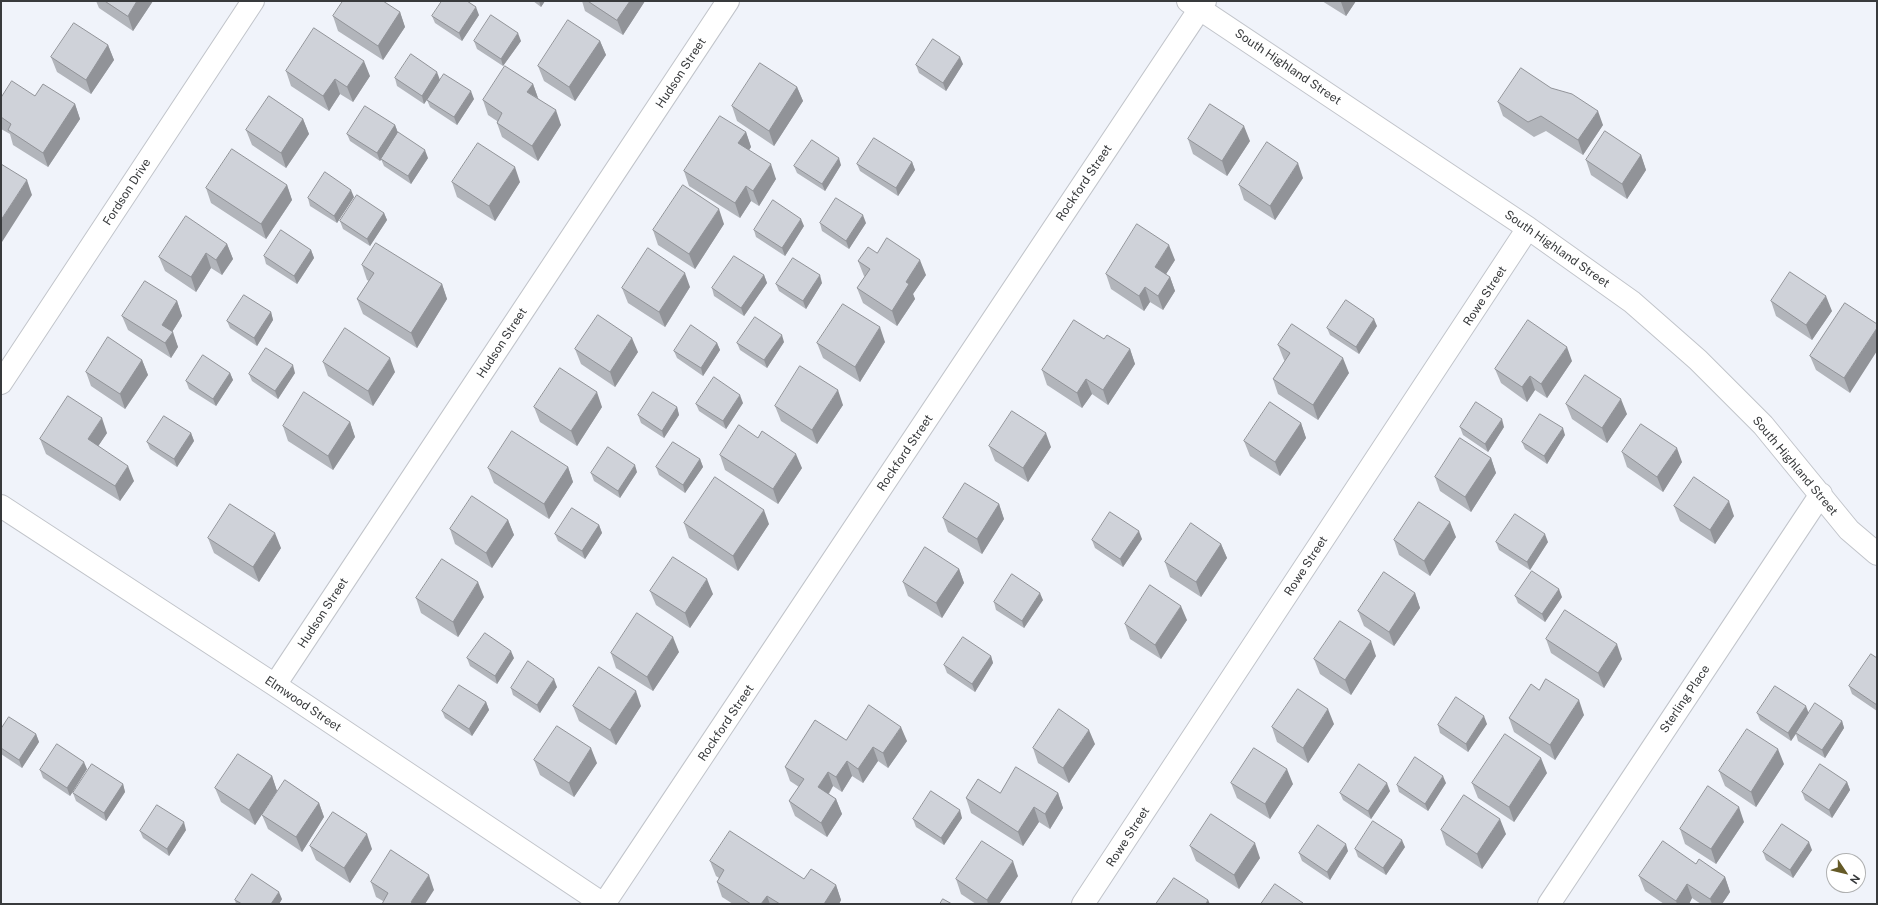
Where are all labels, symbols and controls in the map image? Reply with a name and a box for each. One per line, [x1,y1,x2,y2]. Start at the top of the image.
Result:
street label: South Highland Street [1232,26,1344,108]
street label: Hudson Street [653,35,709,111]
street label: Rockford Street [1053,142,1115,224]
street label: Fordson Drive [100,156,154,228]
street label: South Highland Street [1502,207,1612,291]
street label: Rowe Street [1460,263,1510,329]
street label: Hudson Street [474,305,530,381]
street label: Rockford Street [874,412,936,494]
street label: South Highland Street [1749,413,1841,519]
street label: Rowe Street [1281,533,1331,599]
street label: Hudson Street [295,575,351,651]
street label: Sterling Place [1657,662,1713,736]
street label: Elmwood Street [262,673,344,735]
street label: Rockford Street [695,682,757,764]
street label: Rowe Street [1103,804,1153,870]
north arrow [1826,853,1866,893]
text: N [1848,872,1862,886]

